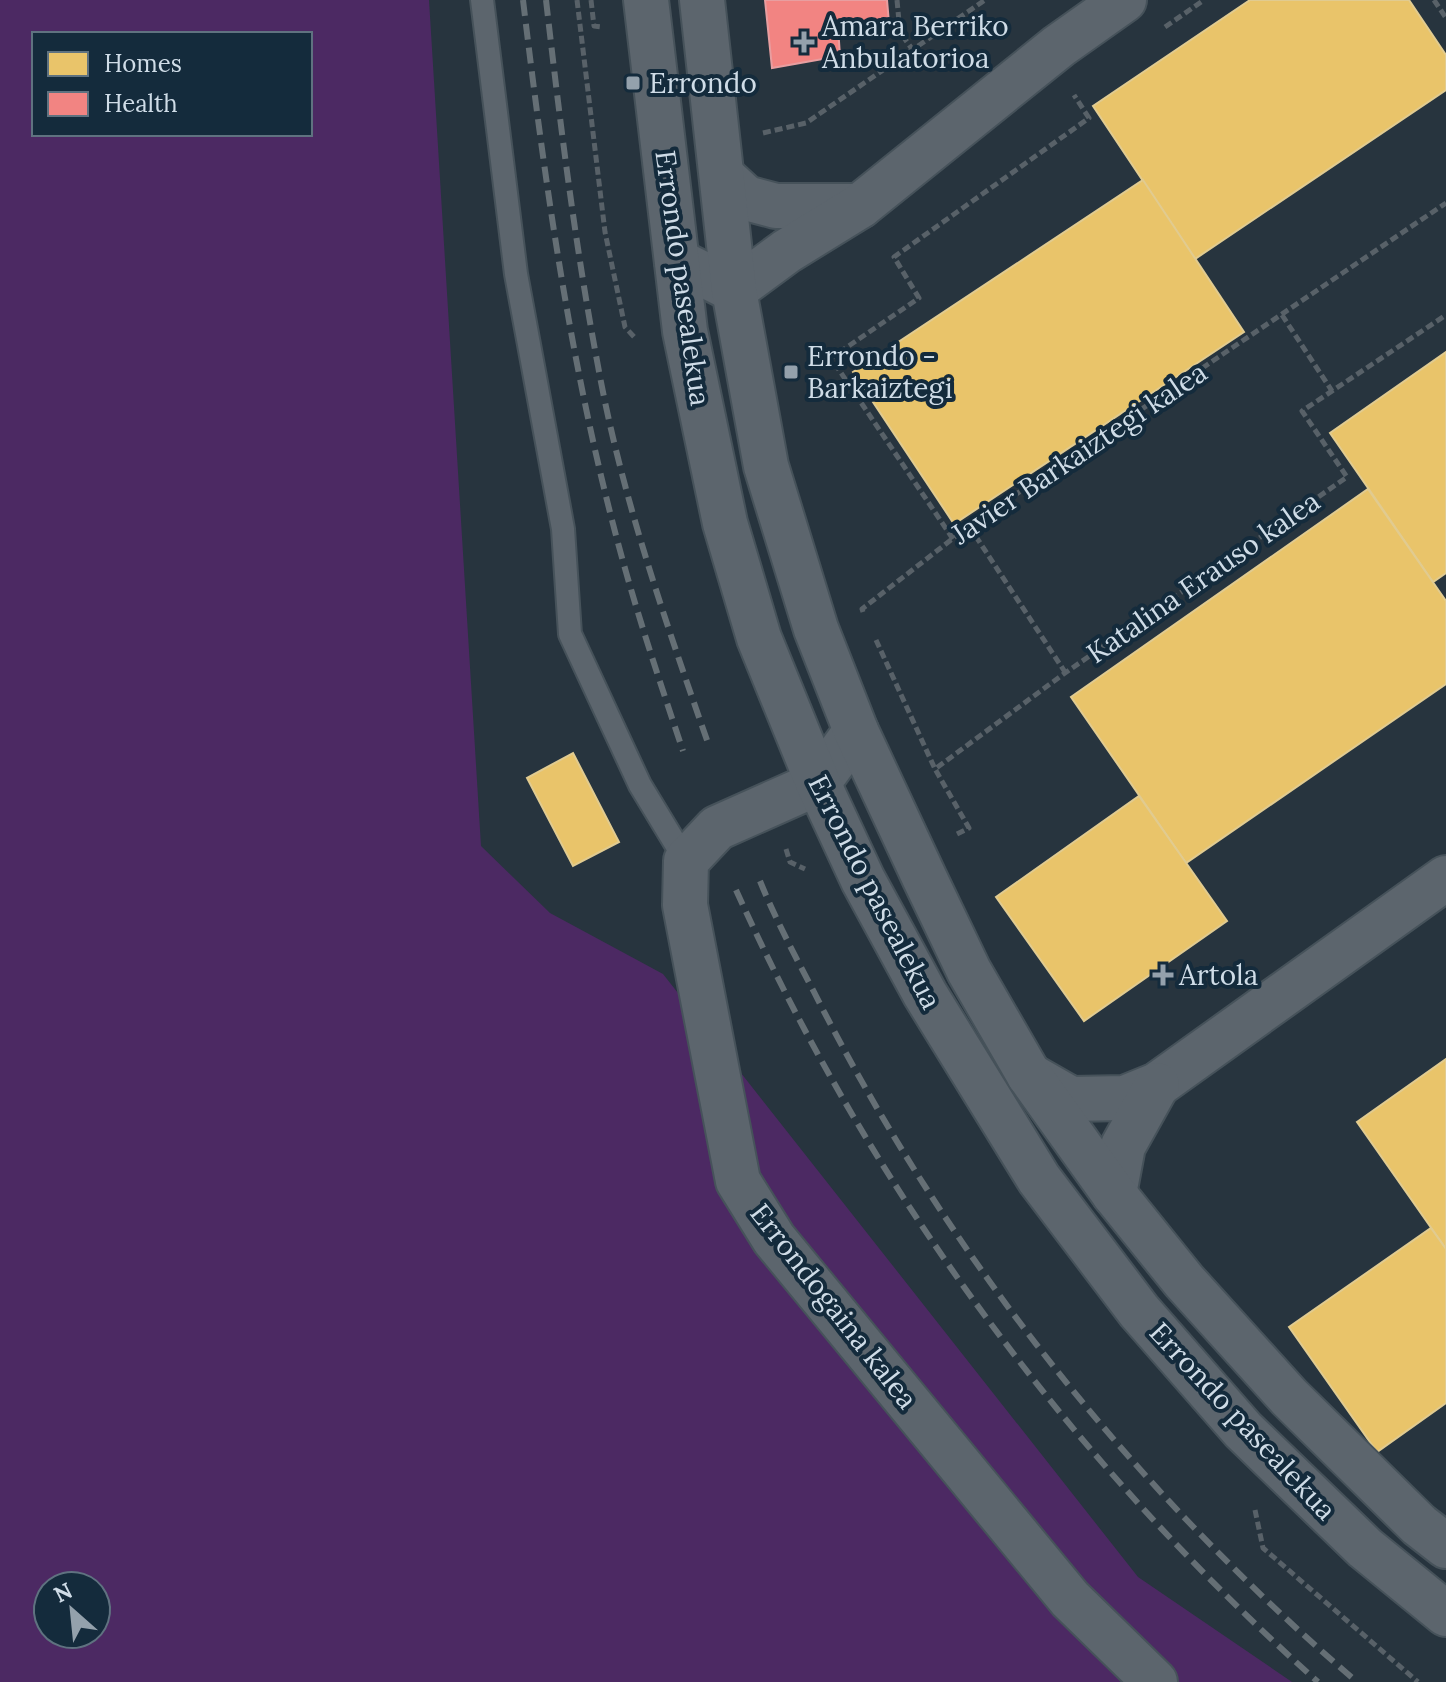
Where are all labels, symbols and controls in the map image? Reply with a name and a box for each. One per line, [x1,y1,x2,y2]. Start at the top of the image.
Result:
place label: Amara Berriko Anbulatorioa [821,8,1009,76]
marker: Amara Berriko Anbulatorioa [793,31,815,53]
legend [32,32,312,136]
text: Homes [104,48,182,79]
place label: Errondo [649,65,757,101]
marker: Errondo [624,74,642,92]
text: Health [104,88,178,119]
street label: Errondo pasealekua [647,148,719,408]
place label: Errondo - Barkaiztegi [807,338,953,406]
street label: Javier Barkaiztegi kalea [944,354,1214,552]
marker: Errondo - Barkaiztegi [782,363,800,381]
street label: Katalina Erauso kalea [1079,483,1327,671]
street label: Errondo pasealekua [800,769,950,1015]
place label: Artola [1178,957,1258,993]
marker: Artola [1154,966,1172,984]
street label: Errondogaina kalea [742,1196,926,1416]
street label: Errondo pasealekua [1142,1314,1344,1528]
north arrow [32,1570,112,1650]
text: N [49,1576,77,1609]

